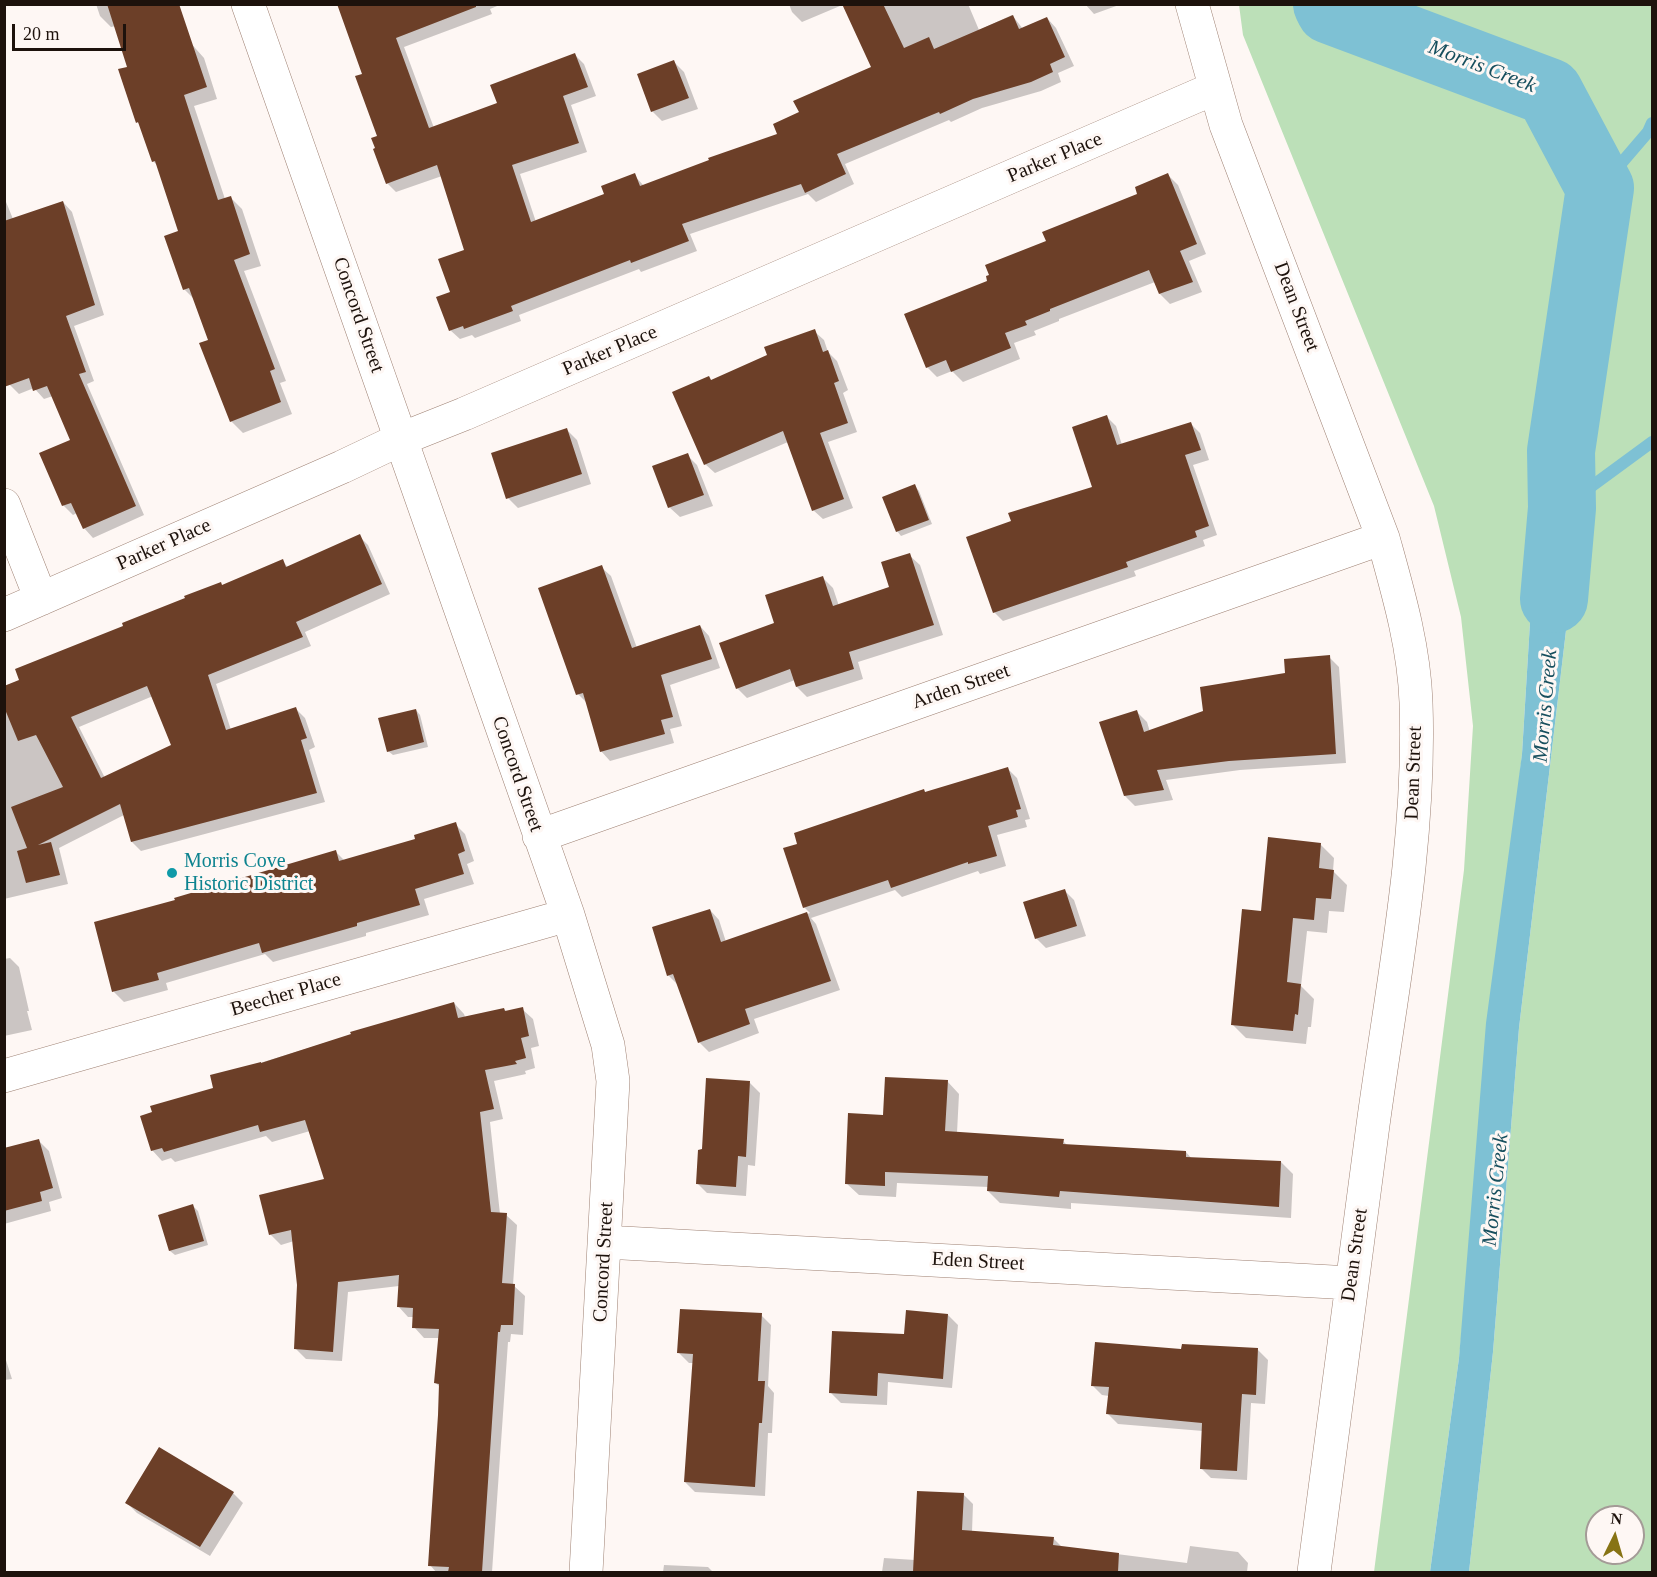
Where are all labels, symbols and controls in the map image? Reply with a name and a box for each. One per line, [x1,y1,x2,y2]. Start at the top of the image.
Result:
scale bar [15,12,129,50]
text: 20 m [23,24,60,44]
water label: Morris Creek [1425,35,1539,99]
street label: Parker Place [1004,127,1106,189]
street label: Concord Street [327,254,389,376]
street label: Dean Street [1268,259,1324,355]
street label: Parker Place [559,320,661,382]
street label: Parker Place [113,514,215,576]
water label: Morris Creek [1529,649,1563,763]
street label: Arden Street [909,659,1013,715]
street label: Concord Street [486,713,548,835]
street label: Dean Street [1400,726,1428,820]
place label: Morris Cove Historic District [184,850,313,897]
marker: Morris Cove Historic District [165,866,179,880]
street label: Beecher Place [228,968,344,1022]
water label: Morris Creek [1478,1133,1514,1247]
street label: Concord Street [589,1201,619,1323]
street label: Dean Street [1337,1207,1373,1303]
street label: Eden Street [931,1248,1025,1276]
north arrow [1585,1505,1645,1565]
text: N [1610,1510,1623,1528]

